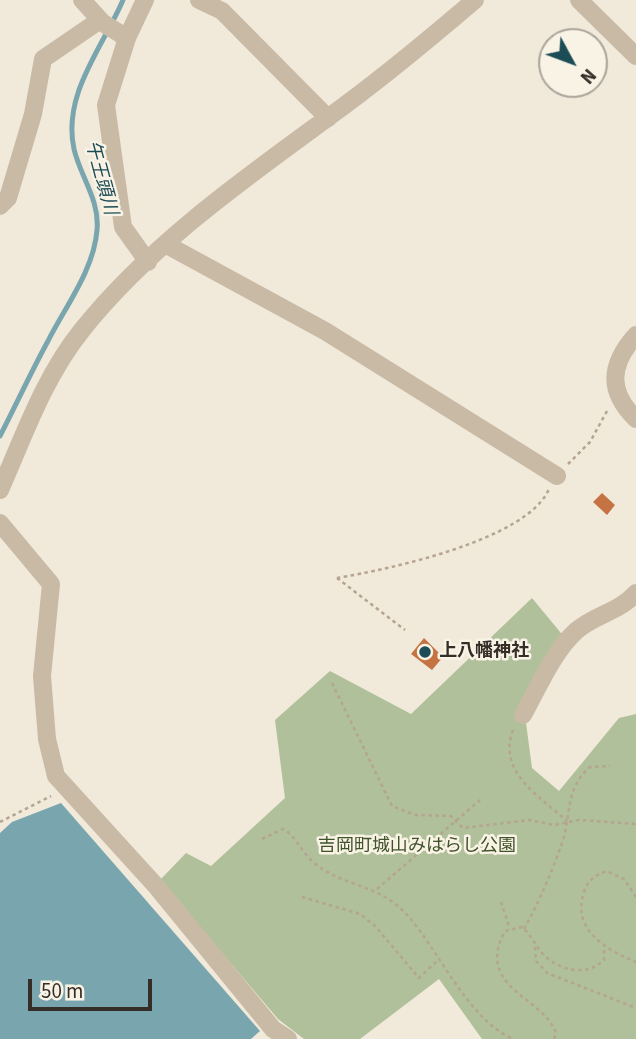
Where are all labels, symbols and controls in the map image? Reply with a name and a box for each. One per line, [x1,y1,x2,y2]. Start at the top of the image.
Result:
north arrow [538,28,608,98]
text: N [573,62,602,89]
water label: 午王頭川 [79,138,121,218]
place label: 上八幡神社 [439,641,529,663]
marker: 上八幡神社 [417,644,433,660]
park label: 吉岡町城山みはらし公園 [318,836,516,858]
scale bar [32,965,156,1009]
text: 50 m [41,976,83,1006]

